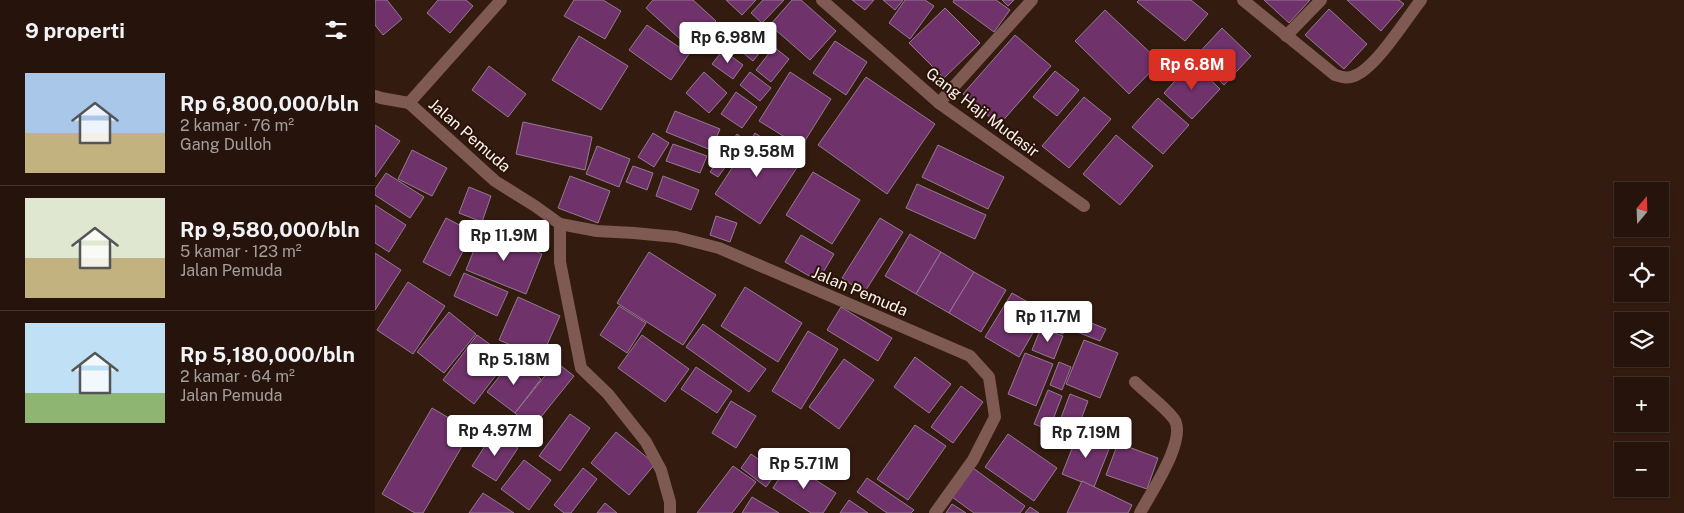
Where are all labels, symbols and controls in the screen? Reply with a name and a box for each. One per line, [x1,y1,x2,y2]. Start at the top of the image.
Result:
icon: filters [322,16,350,44]
text: 9 properti [25,18,125,43]
pin: Rp 6.98M [676,22,780,64]
text: Rp 6.98M [690,28,766,47]
pin: Rp 6.8M [1146,48,1238,91]
text: Rp 6.8M [1160,55,1224,74]
street label: Gang Haji Mudasir [922,64,1043,161]
text: Rp 6,800,000/bln [180,91,359,116]
icon: home [65,93,125,153]
street label: Jalan Pemuda [425,95,515,176]
text: 2 kamar · 76 m² [180,116,294,135]
text: Gang Dulloh [180,135,271,154]
pin: Rp 9.58M [705,136,809,178]
text: Rp 9.58M [719,142,795,161]
north arrow [1614,182,1669,238]
map controls [1614,182,1669,497]
text: Rp 9,580,000/bln [180,217,360,242]
icon: home [65,218,125,278]
pin: Rp 11.9M [452,220,556,262]
text: Rp 11.9M [470,226,538,245]
text: 5 kamar · 123 m² [180,242,302,261]
button: locate [1614,247,1669,302]
text: Jalan Pemuda [180,261,282,280]
street label: Jalan Pemuda [809,263,911,320]
pin: Rp 11.7M [996,300,1100,343]
text: Rp 11.7M [1015,307,1081,326]
button: layers [1614,312,1669,367]
text: Rp 5,180,000/bln [180,342,355,367]
icon: home [65,343,125,403]
pin: Rp 5.18M [462,344,566,386]
text: Rp 5.18M [478,350,550,369]
text: 2 kamar · 64 m² [180,367,295,386]
button: + [1614,377,1669,432]
text: Jalan Pemuda [180,386,282,405]
pin: Rp 4.97M [443,414,547,457]
pin: Rp 7.19M [1034,416,1138,459]
text: Rp 4.97M [458,421,532,440]
text: Rp 7.19M [1052,423,1120,442]
button: − [1614,442,1669,497]
pin: Rp 5.71M [752,448,856,490]
text: Rp 5.71M [769,454,839,473]

